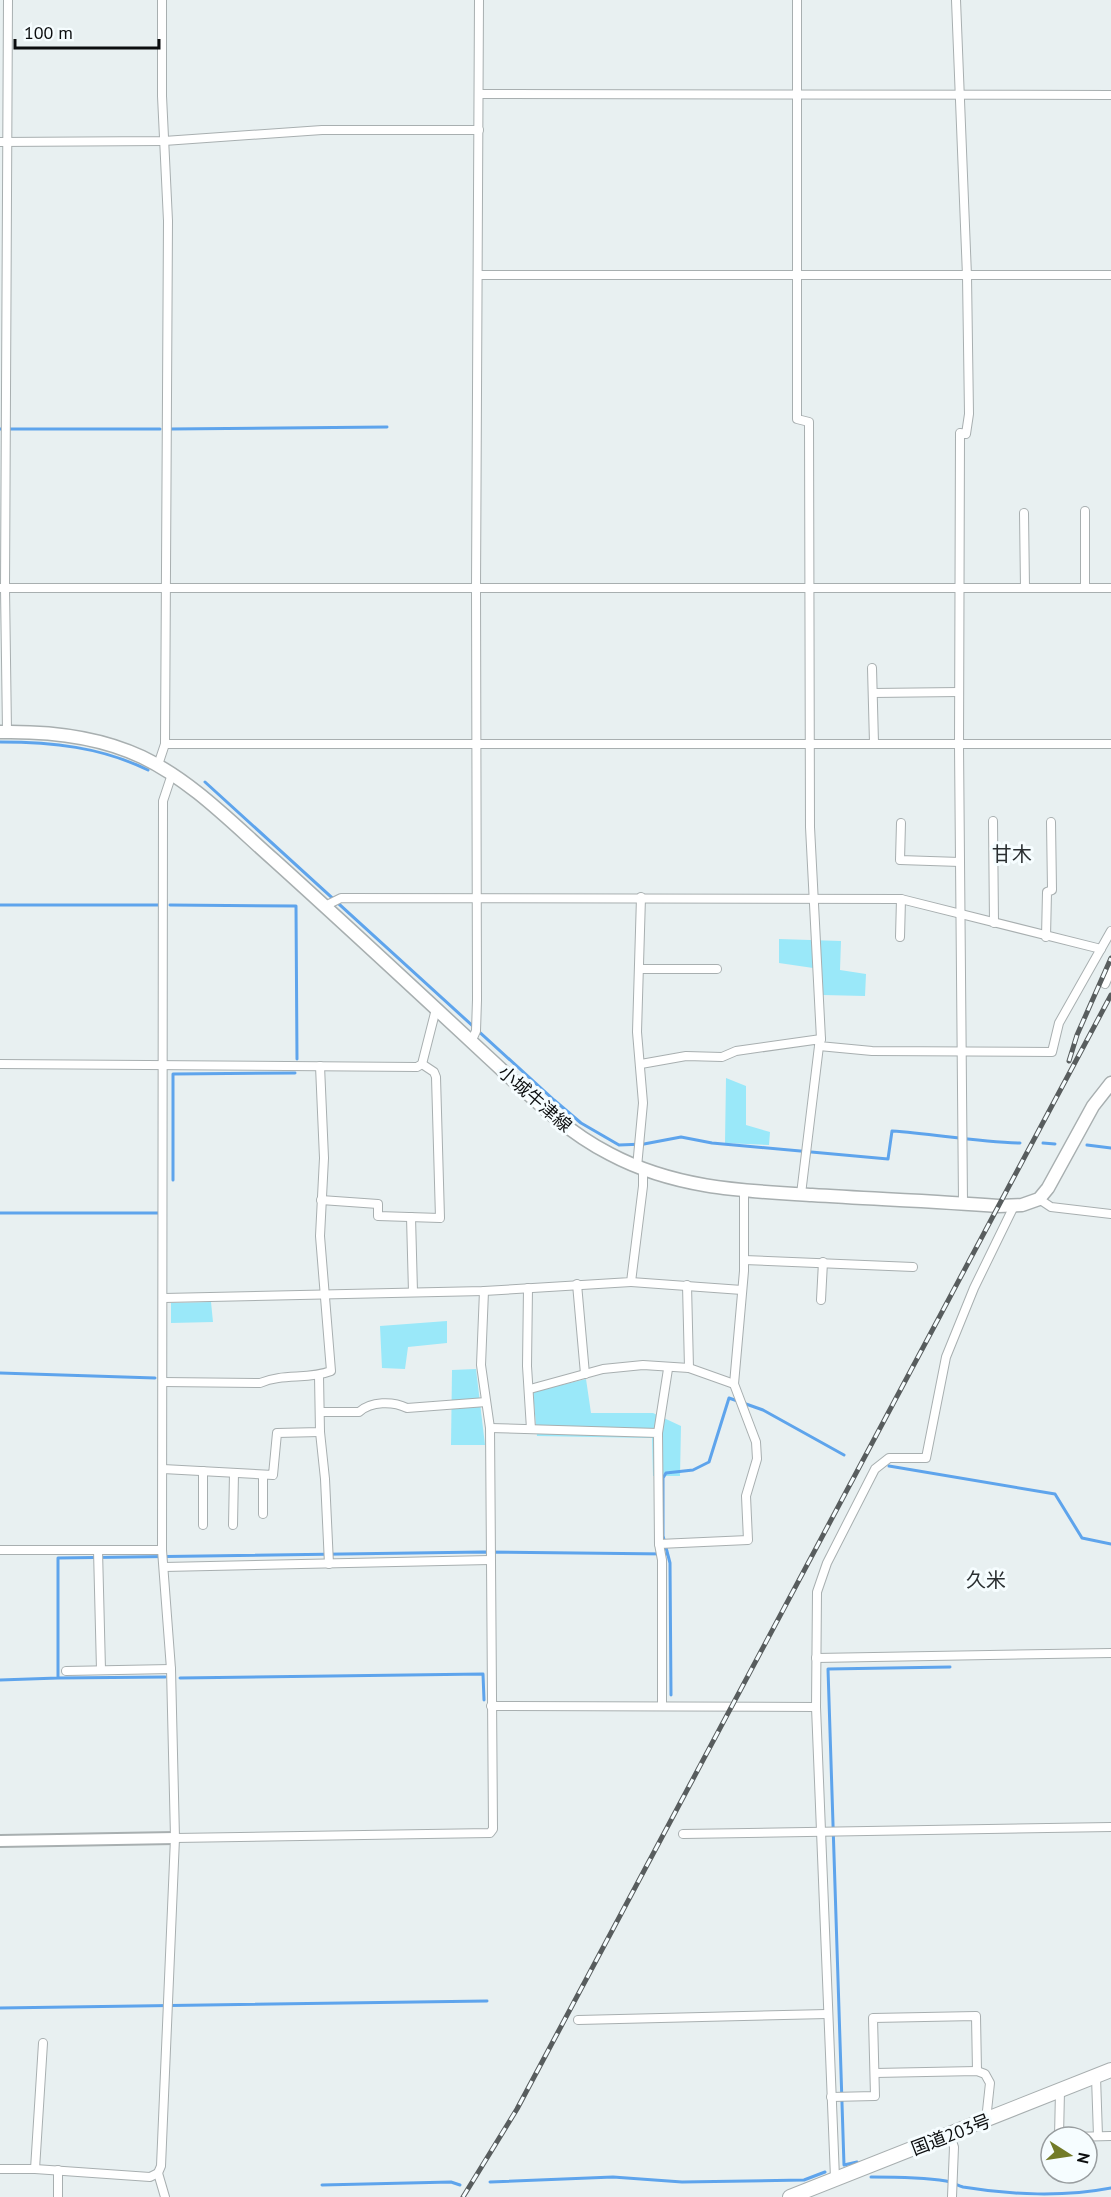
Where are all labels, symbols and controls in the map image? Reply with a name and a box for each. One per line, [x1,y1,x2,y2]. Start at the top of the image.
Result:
scale bar [15,12,159,50]
text: 100 m [24,21,73,44]
district label: 甘木 [992,841,1032,867]
street label: 小城牛津線 [494,1060,577,1137]
district label: 久米 [966,1567,1006,1593]
street label: 国道203号 [908,2109,994,2160]
north arrow [1039,2125,1099,2185]
text: N [1073,2151,1095,2165]

